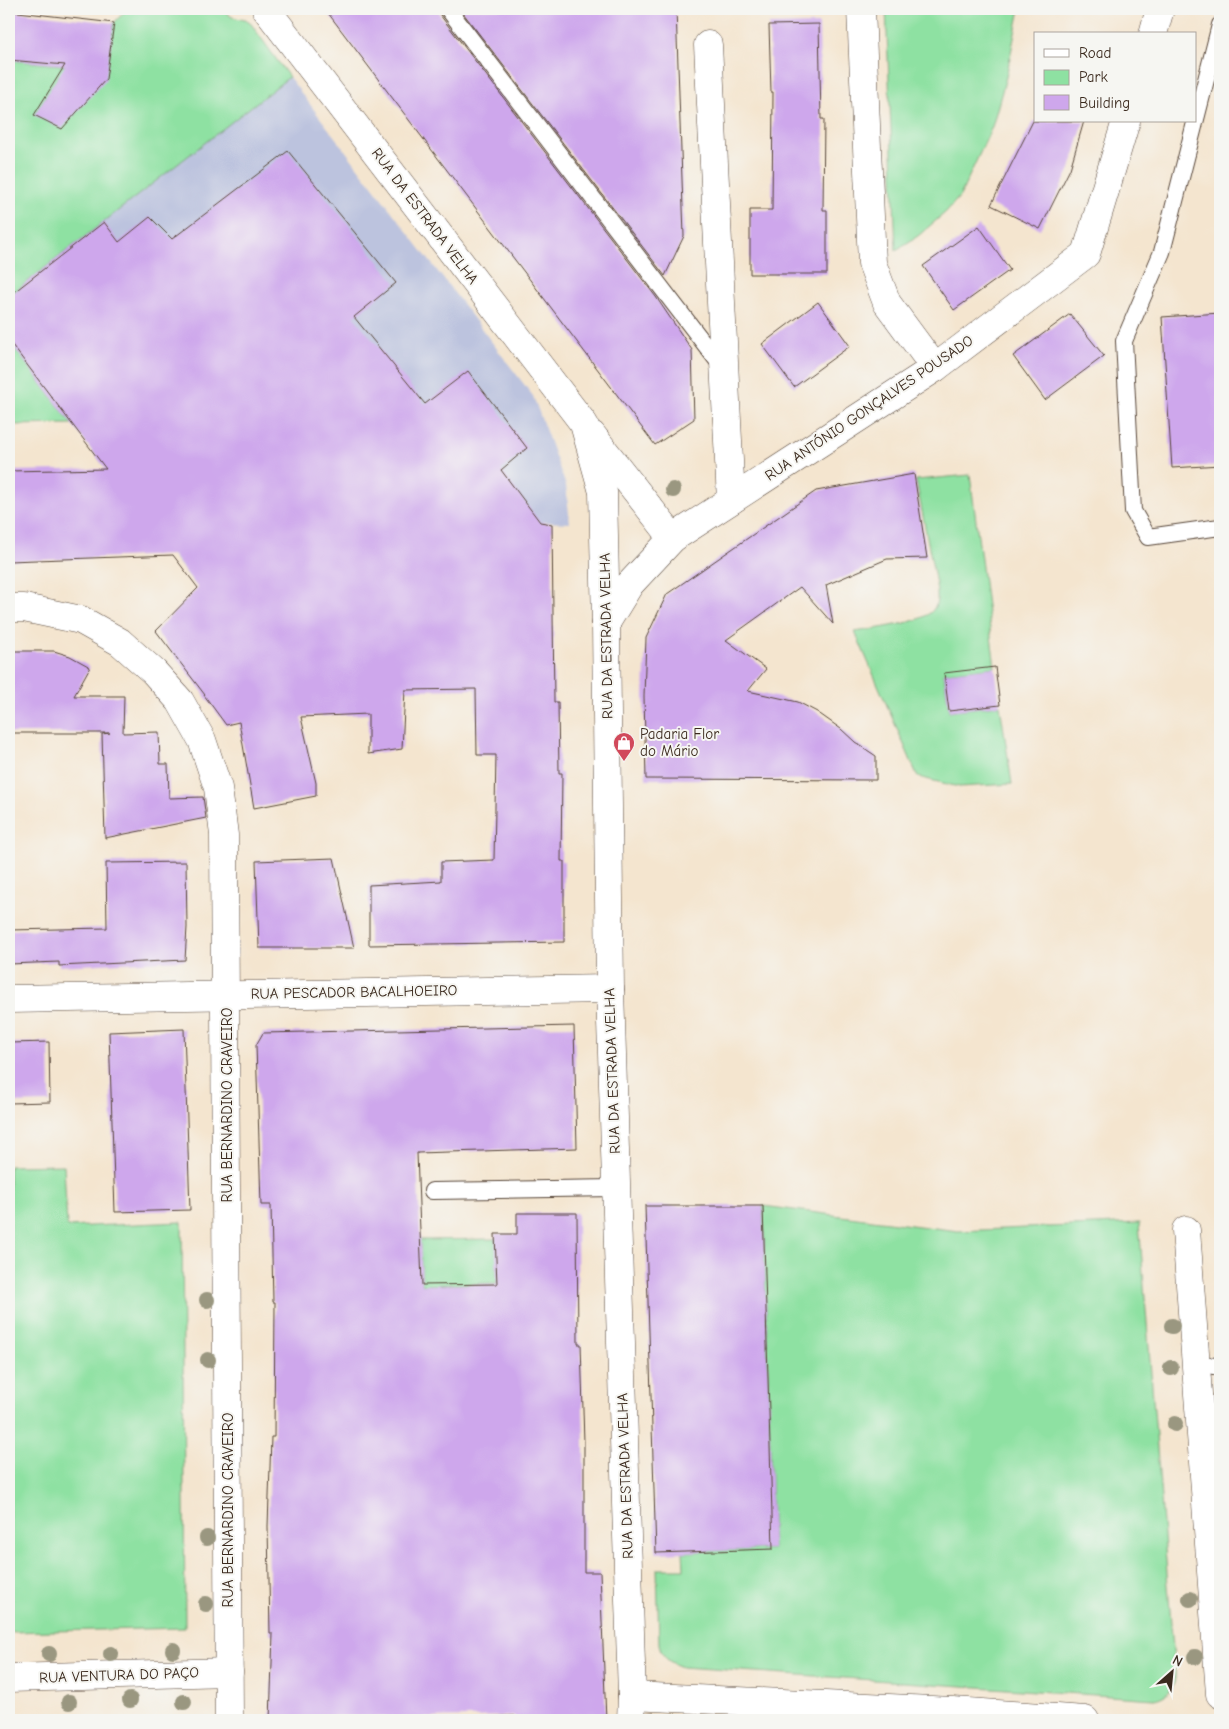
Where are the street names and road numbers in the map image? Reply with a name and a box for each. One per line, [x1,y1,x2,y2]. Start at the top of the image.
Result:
street label: RUA DA ESTRADA VELHA [368,144,482,288]
street label: RUA ANTÓNIO GONÇALVES POUSADO [761,331,977,485]
street label: RUA DA ESTRADA VELHA [596,553,616,719]
street label: RUA PESCADOR BACALHOEIRO [250,981,458,1003]
street label: RUA DA ESTRADA VELHA [600,987,624,1154]
street label: RUA BERNARDINO CRAVEIRO [218,1008,236,1202]
street label: RUA DA ESTRADA VELHA [613,1392,637,1559]
street label: RUA BERNARDINO CRAVEIRO [219,1413,237,1607]
street label: RUA VENTURA DO PAÇO [39,1663,199,1687]

